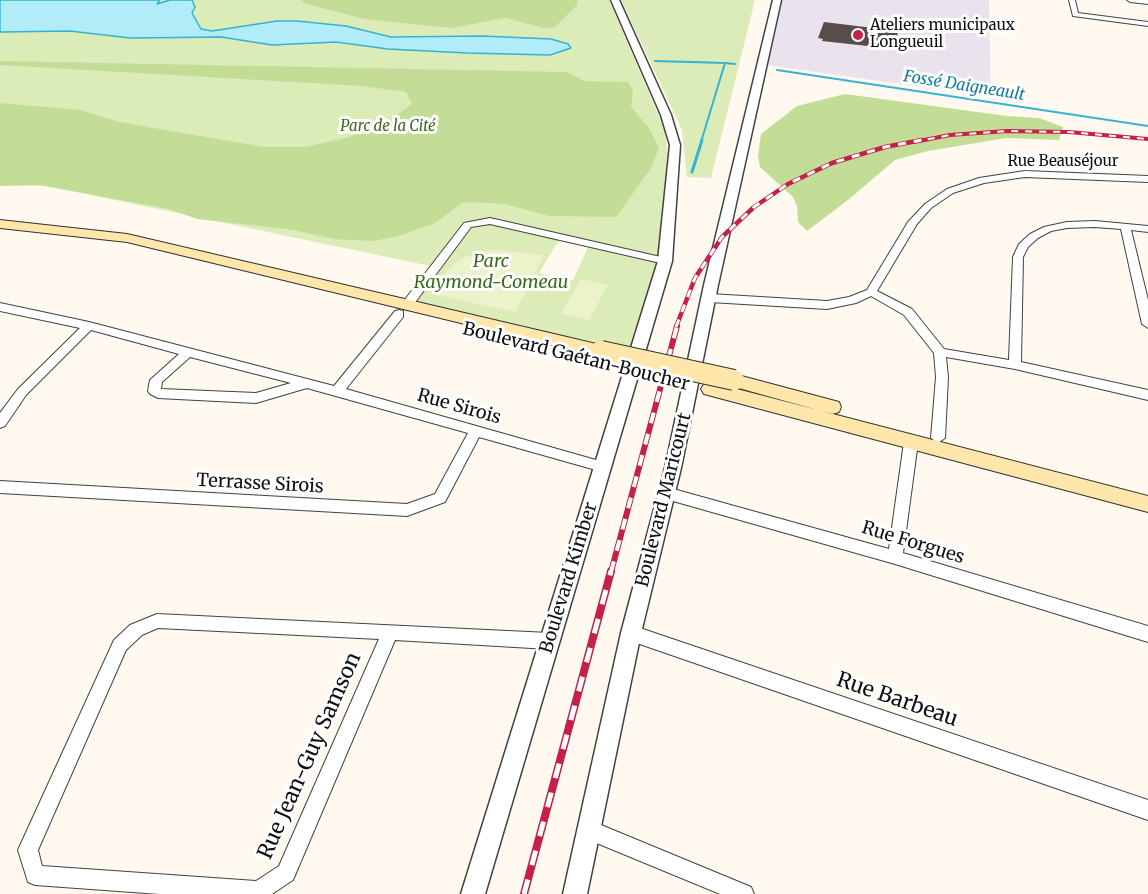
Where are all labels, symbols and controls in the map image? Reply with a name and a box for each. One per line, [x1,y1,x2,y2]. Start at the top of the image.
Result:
place label: Ateliers municipaux Longueuil [870,17,1015,52]
marker: Ateliers municipaux Longueuil [851,28,865,42]
water label: Fossé Daigneault [902,67,1026,105]
park label: Parc de la Cité [340,118,436,136]
street label: Rue Beauséjour [1008,153,1118,171]
park label: Parc Raymond-Comeau [414,251,568,294]
street label: Boulevard Gaétan-Boucher [460,318,692,396]
street label: Rue Sirois [415,385,503,429]
street label: Boulevard Maricourt [632,411,696,589]
street label: Terrasse Sirois [196,470,324,498]
street label: Boulevard Kimber [536,500,602,656]
street label: Rue Forgues [859,517,967,569]
street label: Rue Jean-Guy Samson [253,649,367,863]
street label: Rue Barbeau [833,667,961,733]

